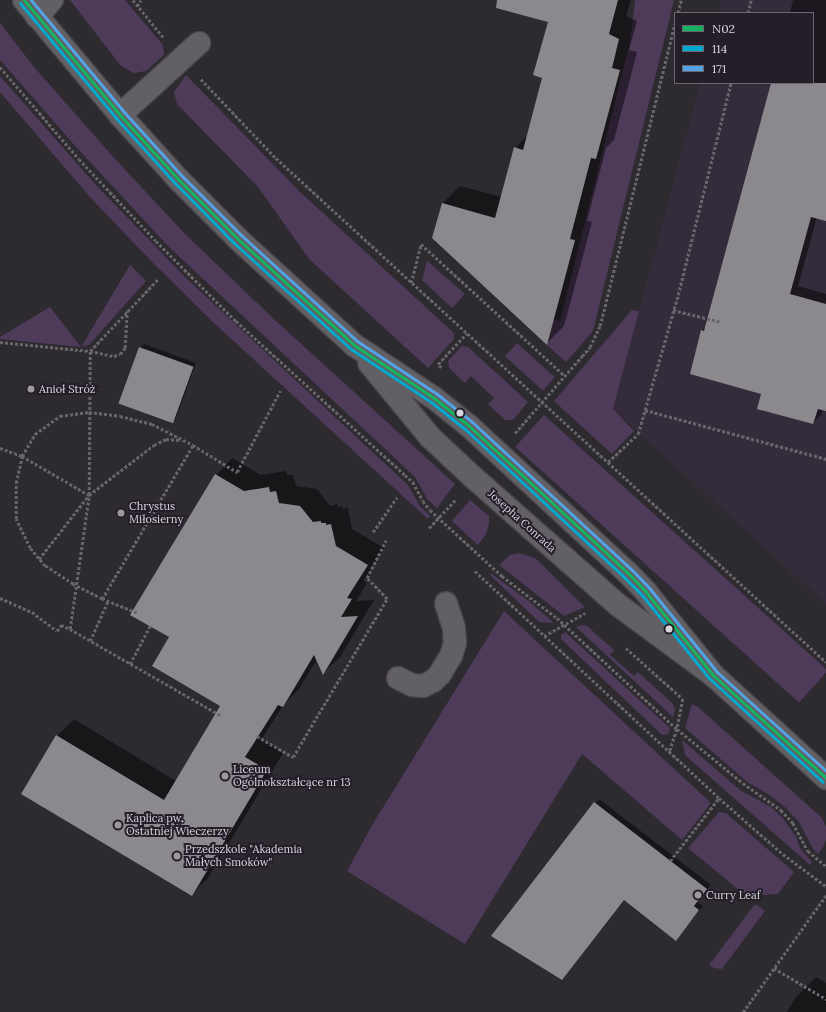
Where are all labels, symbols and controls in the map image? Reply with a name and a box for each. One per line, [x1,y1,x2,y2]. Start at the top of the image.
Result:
legend [674,12,814,84]
text: N02 [712,21,735,36]
text: 114 [712,41,727,56]
text: 171 [712,61,726,76]
place label: Anioł Stróż [39,382,95,396]
marker: Anioł Stróż [26,384,36,394]
unlabelled marker [455,408,465,418]
street label: Josepha Conrada [485,487,559,555]
place label: Chrystus Miłosierny [129,500,183,526]
marker: Chrystus Miłosierny [116,508,126,518]
unlabelled marker [664,624,674,634]
place label: Liceum Ogólnokształcące nr 13 [233,763,351,789]
marker: Liceum Ogólnokształcące nr 13 [220,771,230,781]
place label: Kaplica pw. Ostatniej Wieczerzy [126,812,229,838]
marker: Kaplica pw. Ostatniej Wieczerzy [113,820,123,830]
place label: Przedszkole "Akademia Małych Smoków" [185,843,302,869]
marker: Przedszkole "Akademia Małych Smoków" [172,851,182,861]
place label: Curry Leaf [706,888,760,902]
marker: Curry Leaf [693,890,703,900]

